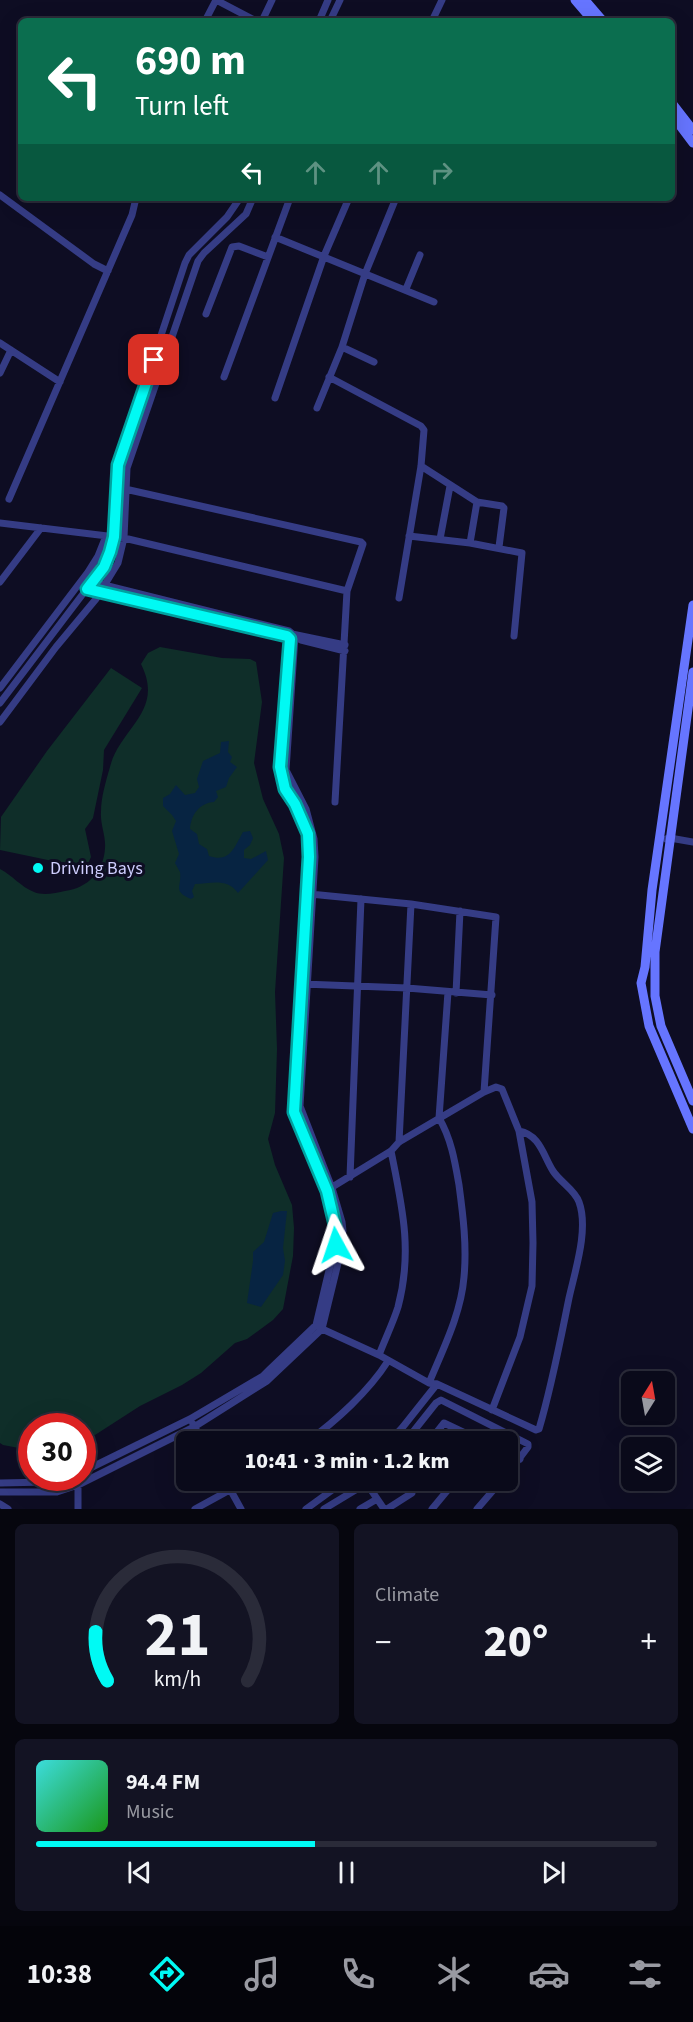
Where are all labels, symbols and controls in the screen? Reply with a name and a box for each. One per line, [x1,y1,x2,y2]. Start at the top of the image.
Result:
text: 690 m [135,31,246,91]
icon: left [36,42,114,120]
text: Turn left [135,87,229,126]
icon: left [236,156,269,189]
icon: ahead [299,156,332,189]
icon: ahead [362,156,395,189]
icon: right [425,156,458,189]
pin [128,334,179,385]
icon: arrive [137,343,170,376]
place label: Driving Bays [50,856,143,881]
marker: Driving Bays [31,861,45,875]
position arrow [304,1213,368,1277]
north arrow [621,1371,675,1425]
map controls [621,1371,675,1491]
speed limit sign: 30 [18,1413,96,1491]
button: layers [621,1437,675,1491]
text: 10:41 · 3 min · 1.2 km [244,1445,450,1477]
text: Climate [375,1581,439,1609]
text: 21 [144,1591,210,1680]
text: 20° [484,1610,548,1674]
text: − [375,1619,391,1666]
text: + [641,1619,657,1666]
text: km/h [153,1664,201,1695]
text: 94.4 FM [126,1766,200,1798]
text: Music [126,1798,174,1826]
icon: previous [123,1856,156,1889]
icon: pause [330,1856,363,1889]
icon: next [537,1856,570,1889]
icon: directions [146,1953,188,1995]
icon: music [241,1953,283,1995]
icon: phone [337,1953,379,1995]
icon: climate [433,1953,475,1995]
icon: car [528,1953,570,1995]
icon: filters [624,1953,666,1995]
text: 10:38 [27,1955,92,1994]

